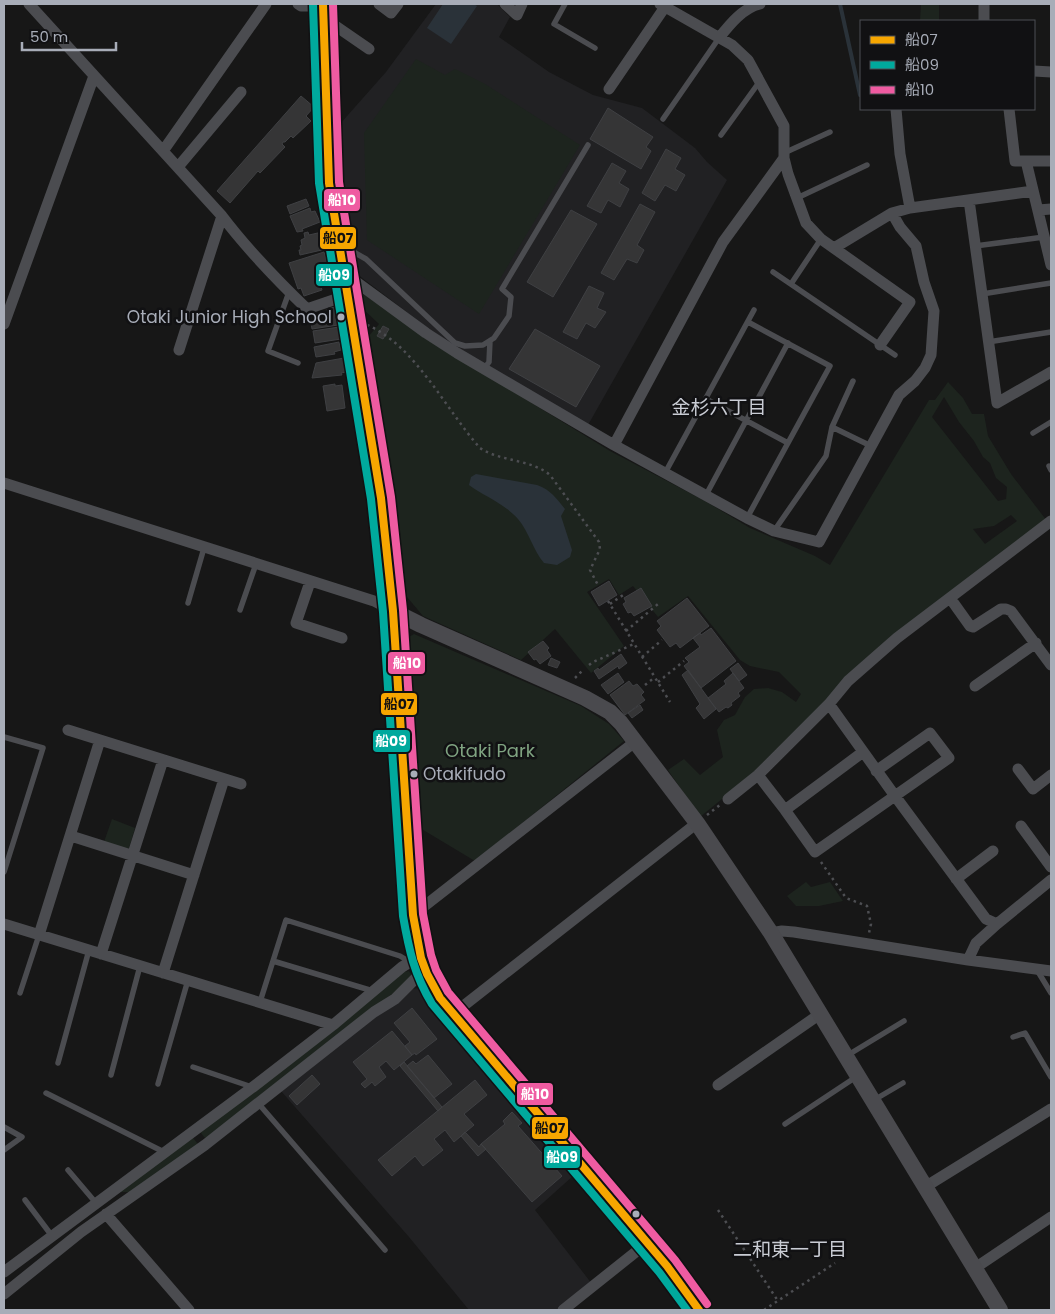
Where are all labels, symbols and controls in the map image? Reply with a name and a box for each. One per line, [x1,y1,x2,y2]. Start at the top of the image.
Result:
scale bar [22,20,116,52]
legend [860,20,1035,110]
text: 50 m [30,26,68,47]
text: 船07 [905,29,938,50]
text: 船09 [905,54,939,75]
text: 船10 [905,79,934,100]
line badge: 船10 [323,188,361,212]
text: 船10 [328,190,356,210]
line badge: 船07 [319,226,357,250]
text: 船07 [323,228,354,248]
line badge: 船09 [315,263,353,287]
text: 船09 [318,265,350,285]
place label: Otaki Junior High School [127,305,332,329]
marker: Otaki Junior High School [336,312,346,322]
district label: 金杉六丁目 [671,394,767,421]
line badge: 船10 [387,651,426,675]
text: 船10 [393,653,421,673]
line badge: 船07 [380,692,418,716]
text: 船07 [384,694,415,714]
line badge: 船09 [372,729,411,753]
text: 船09 [375,731,407,751]
park label: Otaki Park [445,738,536,763]
place label: Otakifudo [423,762,506,786]
marker: Otakifudo [409,769,419,779]
line badge: 船10 [516,1082,554,1106]
text: 船10 [521,1084,549,1104]
line badge: 船07 [531,1116,569,1140]
text: 船07 [535,1118,566,1138]
line badge: 船09 [543,1145,581,1169]
text: 船09 [546,1147,578,1167]
unlabelled marker [631,1209,641,1219]
district label: 二和東一丁目 [733,1236,847,1263]

